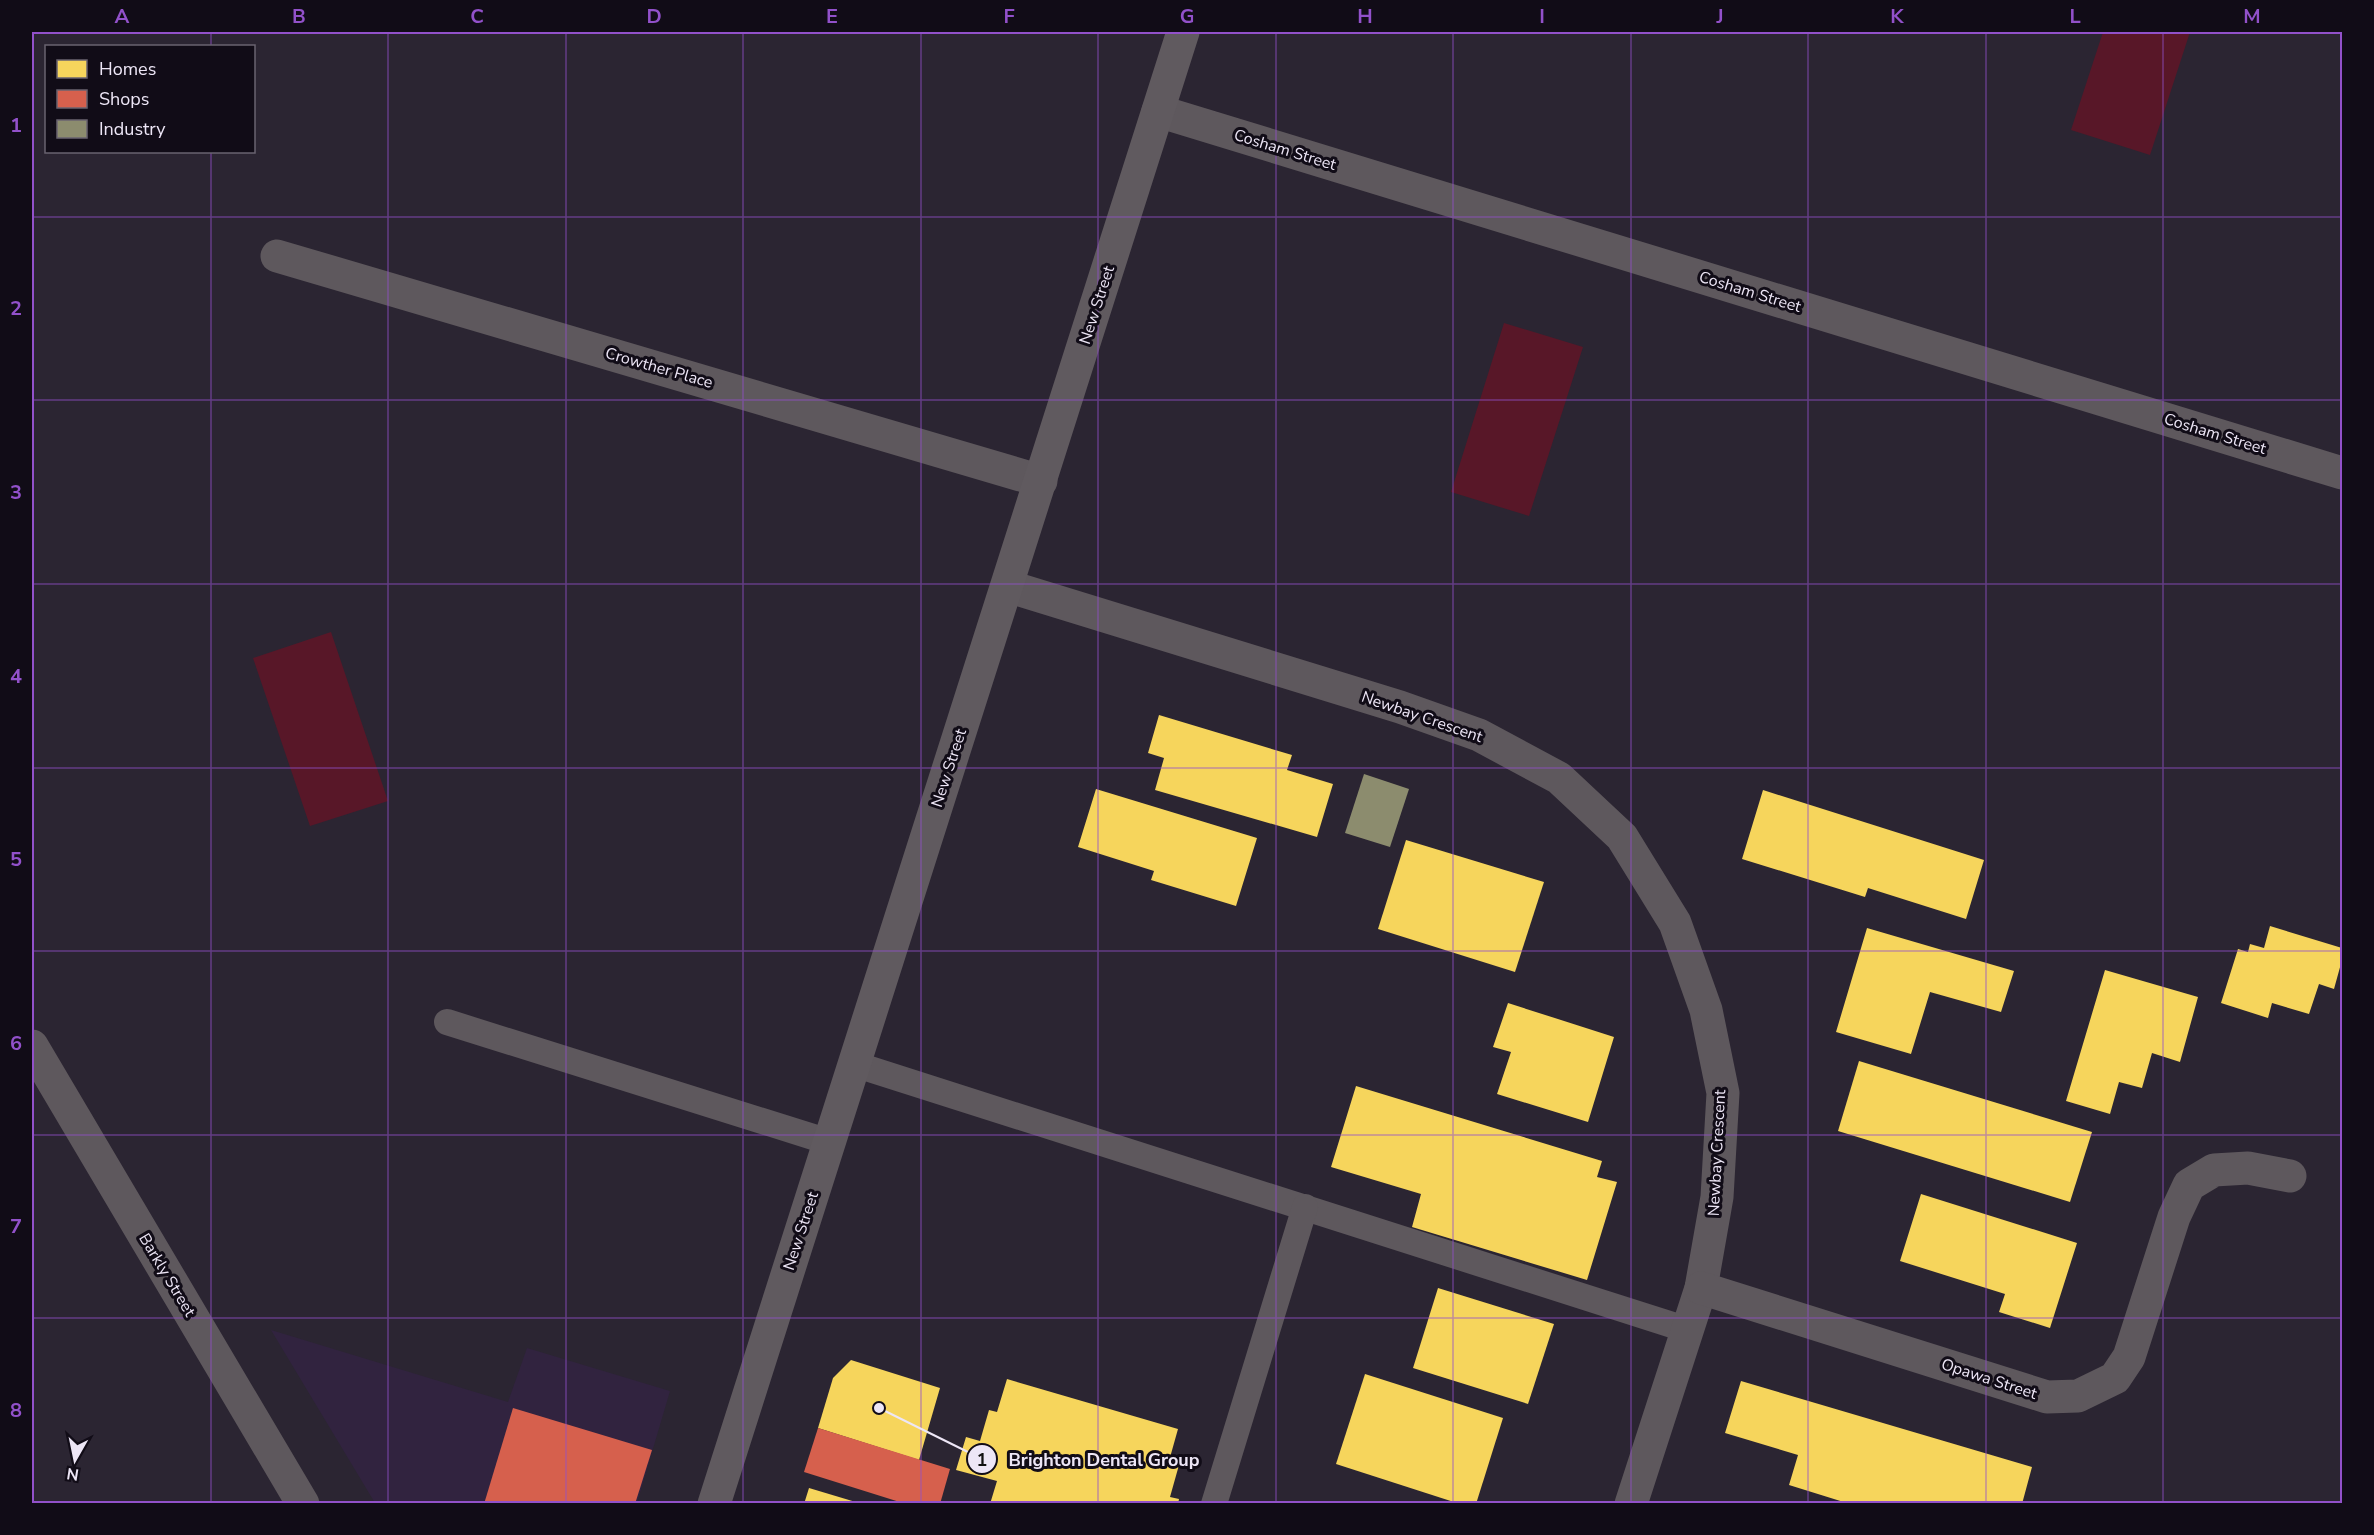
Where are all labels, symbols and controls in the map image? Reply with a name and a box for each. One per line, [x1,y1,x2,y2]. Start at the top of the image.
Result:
text: A [115,3,130,30]
text: B [292,3,306,30]
text: C [470,3,484,30]
text: D [646,3,662,30]
text: E [826,3,838,30]
text: F [1003,3,1015,30]
text: G [1180,3,1194,30]
text: H [1357,3,1373,30]
text: I [1539,3,1545,30]
text: J [1715,3,1724,30]
text: K [1890,3,1904,30]
text: L [2069,3,2081,30]
text: M [2243,3,2261,30]
legend [45,45,255,153]
text: Homes [99,57,156,81]
text: Shops [99,87,149,111]
text: 1 [10,112,22,139]
text: Industry [99,117,166,141]
street label: Cosham Street [1231,124,1339,176]
street label: New Street [1074,262,1120,347]
street label: Cosham Street [1696,266,1804,318]
text: 2 [10,295,22,322]
street label: Crowther Place [603,342,715,394]
street label: Cosham Street [2161,408,2269,460]
text: 3 [10,479,22,506]
text: 4 [10,663,22,690]
street label: Newbay Crescent [1358,686,1486,748]
street label: New Street [926,725,972,810]
text: 5 [10,846,22,873]
text: 6 [10,1030,22,1057]
street label: Newbay Crescent [1703,1089,1731,1217]
street label: New Street [778,1188,824,1273]
text: 7 [10,1213,22,1240]
street label: Barkly Street [133,1229,201,1321]
street label: Opawa Street [1938,1353,2040,1405]
text: 8 [10,1397,22,1424]
north arrow [45,1430,105,1490]
callout: Brighton Dental Group [967,1441,1212,1477]
text: 1 [977,1448,987,1472]
text: Brighton Dental Group [1008,1448,1200,1472]
text: N [65,1462,80,1486]

